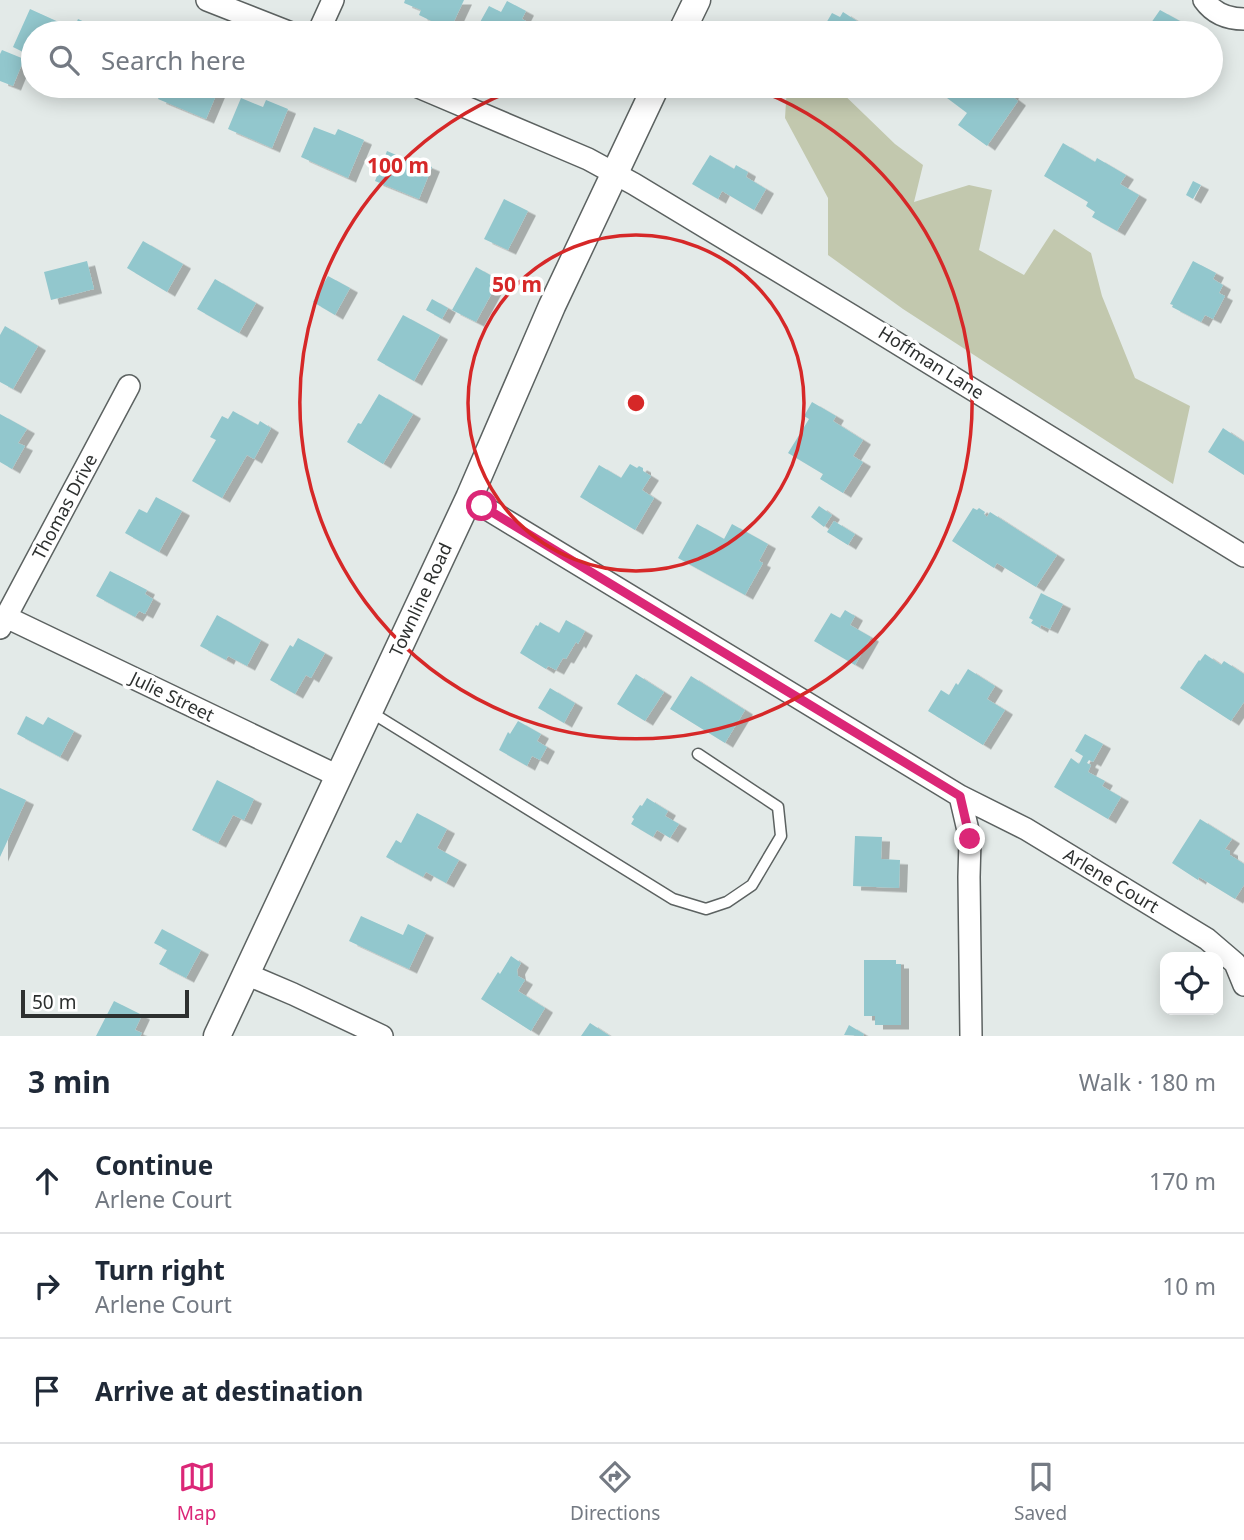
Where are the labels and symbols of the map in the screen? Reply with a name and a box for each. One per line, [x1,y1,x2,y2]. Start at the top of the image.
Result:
text: 100 m [367,151,429,179]
text: 50 m [492,270,542,298]
street label: Hoffman Lane [874,320,989,404]
centre of rings [624,391,648,415]
street label: Thomas Drive [26,449,102,564]
route start [466,490,497,521]
street label: Townline Road [383,539,457,660]
street label: Julie Street [125,665,219,727]
route end [954,823,985,854]
street label: Arlene Court [1059,842,1164,918]
scale bar [21,987,189,1019]

